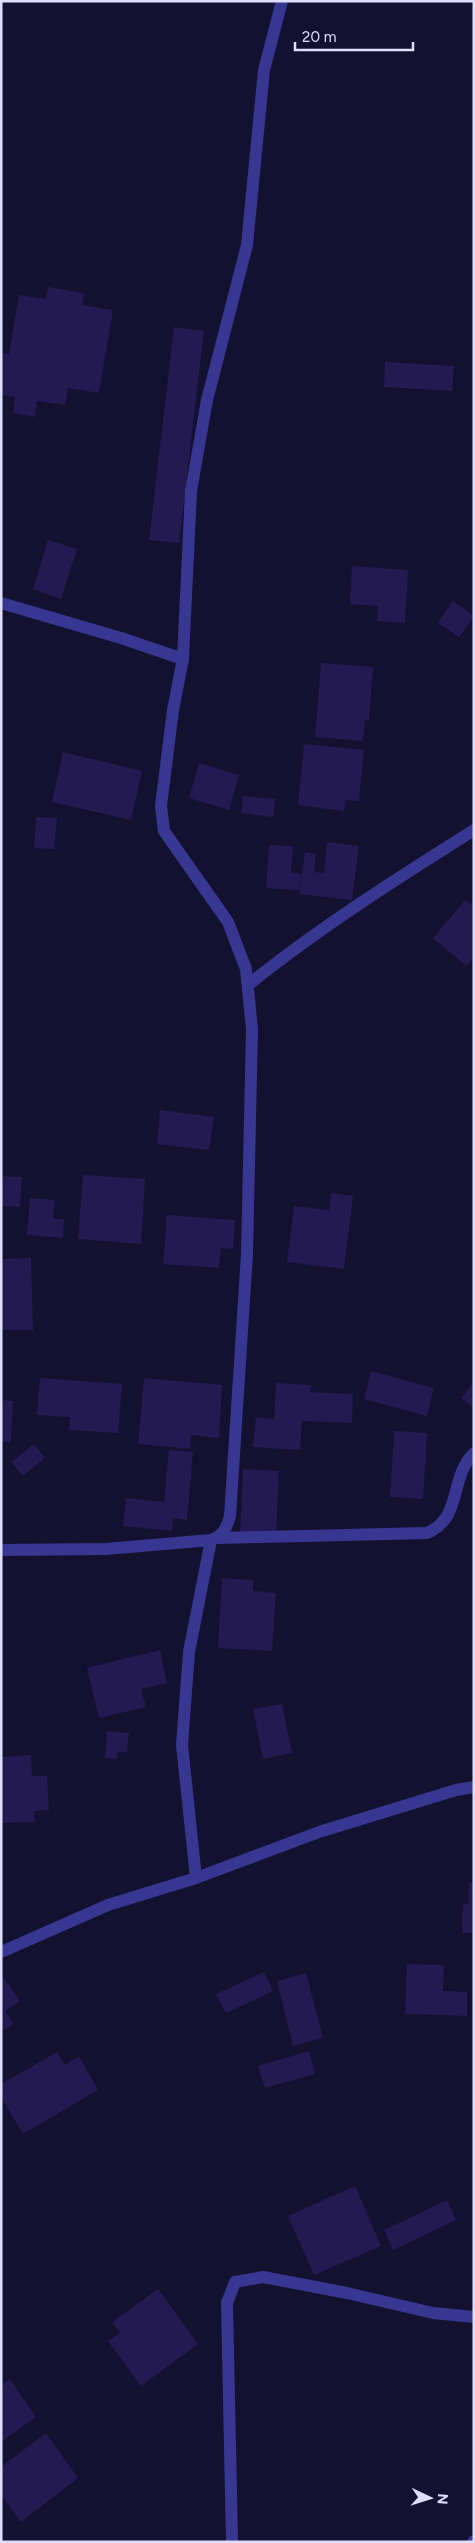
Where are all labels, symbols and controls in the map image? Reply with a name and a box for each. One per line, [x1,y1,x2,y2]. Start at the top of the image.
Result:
scale bar [295,20,412,52]
text: 20 m [302,28,336,46]
north arrow [405,2473,455,2523]
text: N [434,2493,451,2505]

